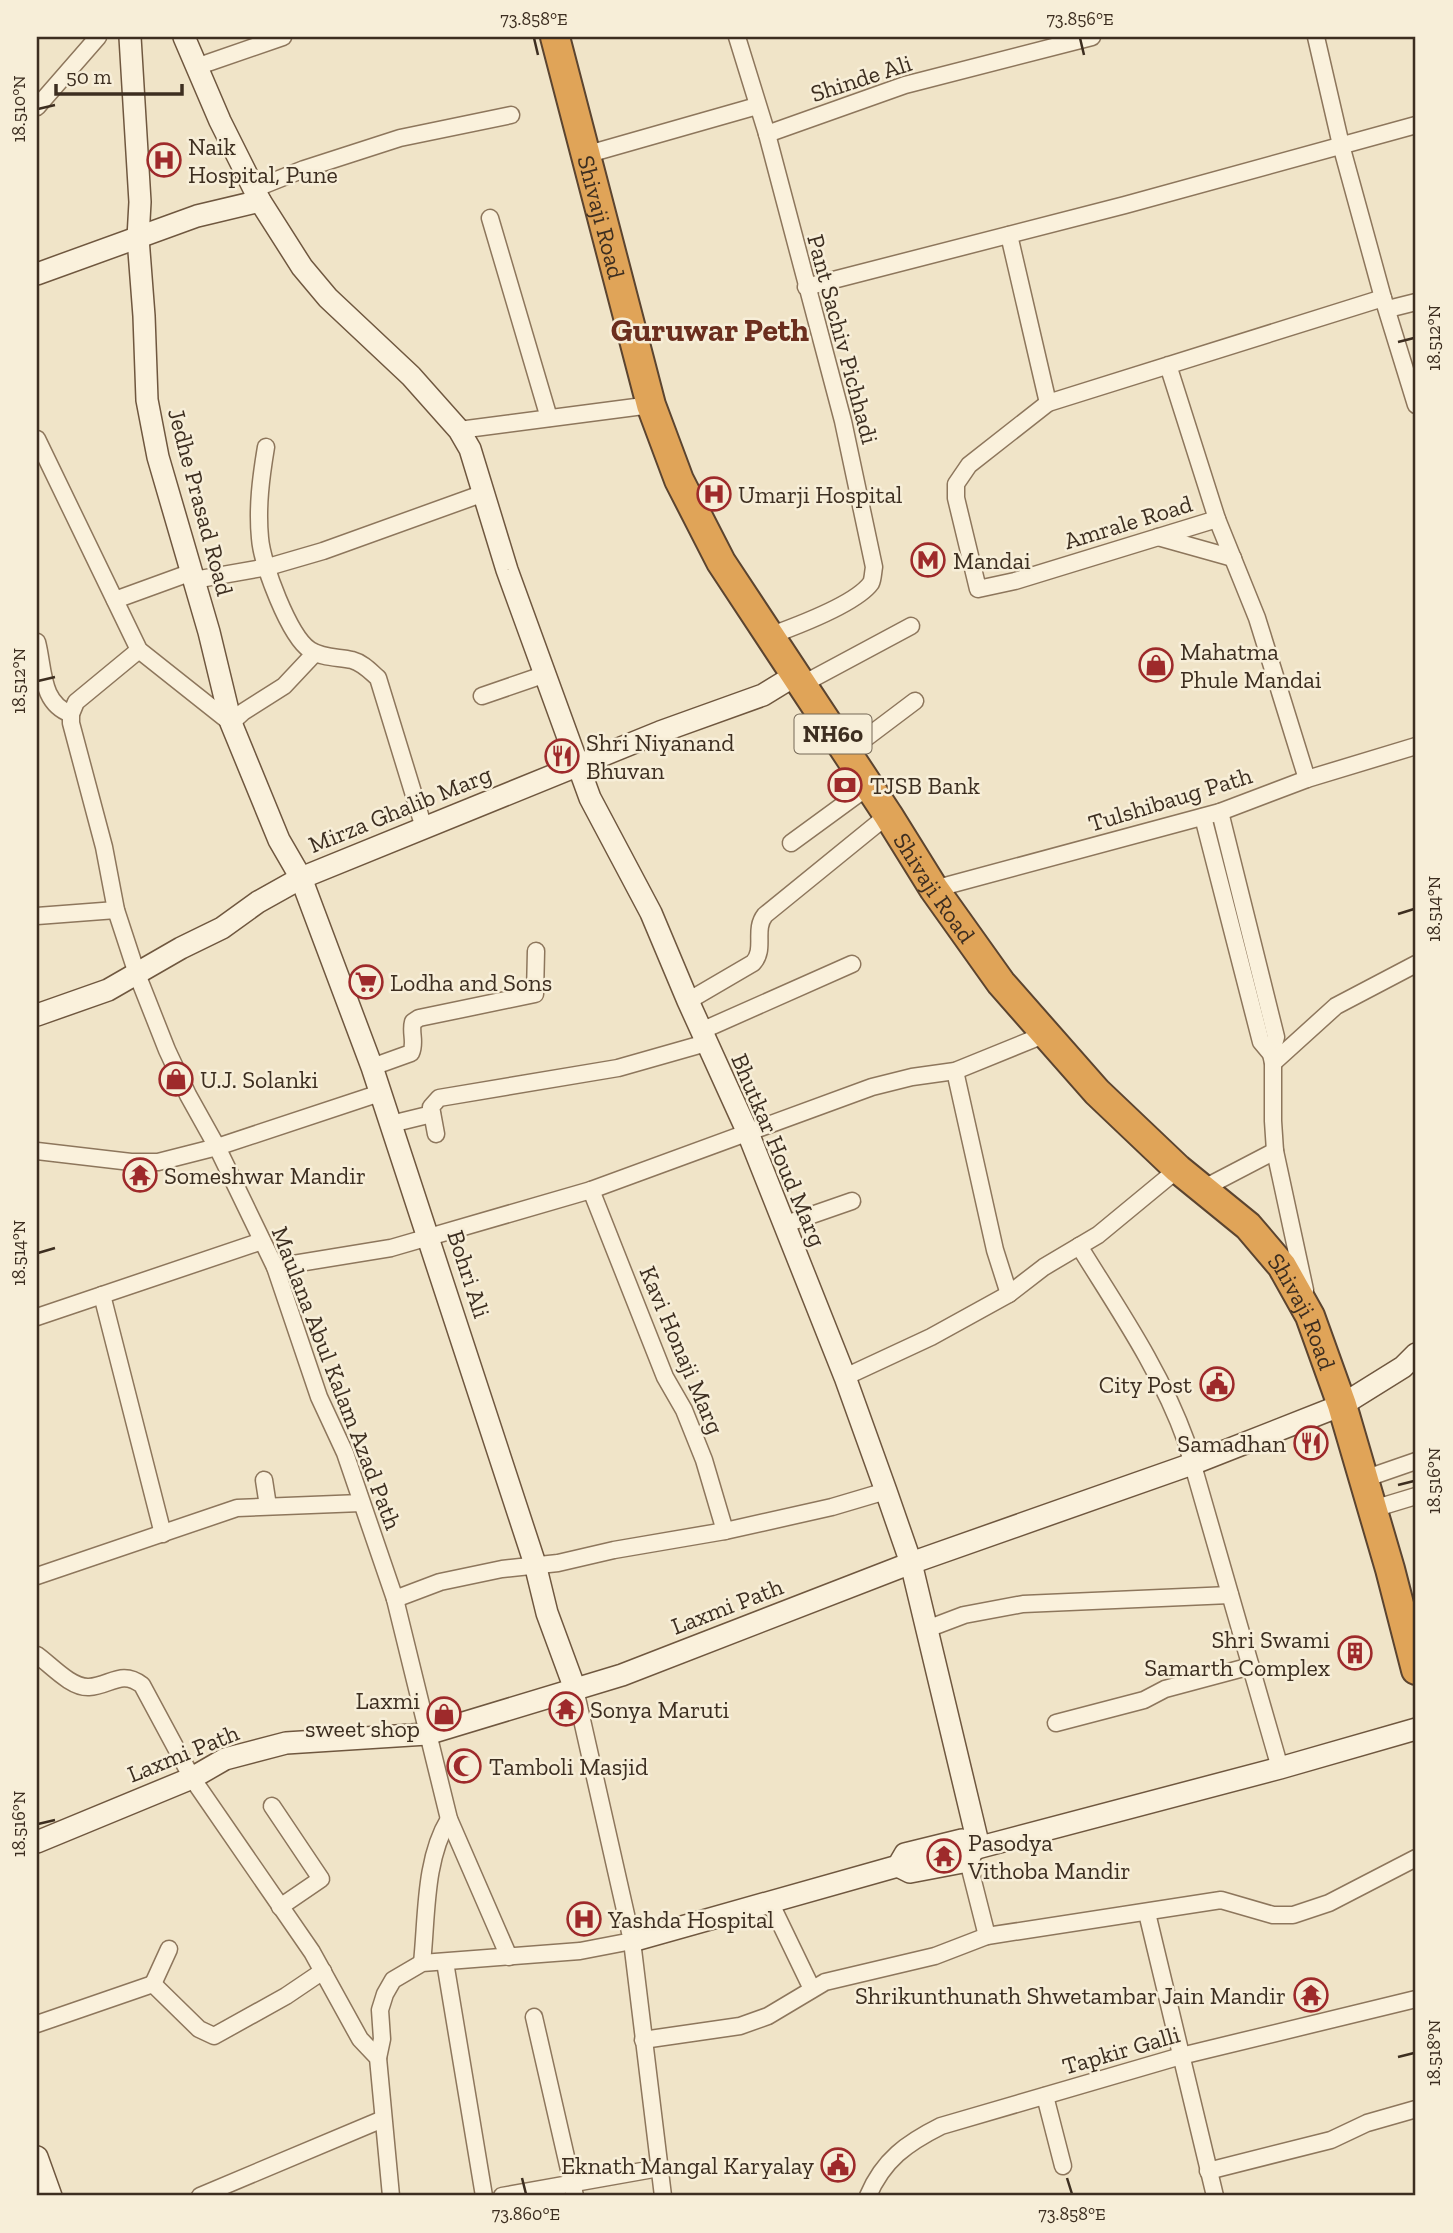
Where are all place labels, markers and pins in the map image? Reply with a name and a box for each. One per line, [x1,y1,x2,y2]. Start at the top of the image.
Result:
place label: Naik Hospital, Pune [188,132,338,189]
hospital icon: Naik Hospital, Pune [145,141,183,179]
hospital icon: Umarji Hospital [695,475,733,513]
place label: Umarji Hospital [738,480,902,509]
metro station icon: Mandai [909,541,947,579]
place label: Mandai [953,546,1031,575]
place label: Mahatma Phule Mandai [1180,637,1322,694]
shop icon: Mahatma Phule Mandai [1137,646,1175,684]
place label: Shri Niyanand Bhuvan [586,728,734,785]
restaurant icon: Shri Niyanand Bhuvan [543,737,581,775]
bank icon: TJSB Bank [826,766,864,804]
place label: TJSB Bank [870,771,980,800]
supermarket icon: Lodha and Sons [347,963,385,1001]
place label: Lodha and Sons [390,968,552,997]
shop icon: U.J. Solanki [157,1060,195,1098]
place label: U.J. Solanki [200,1065,319,1094]
temple icon: Someshwar Mandir [121,1156,159,1194]
place label: Someshwar Mandir [164,1161,366,1190]
public building icon: City Post [1198,1365,1236,1403]
place label: City Post [1099,1370,1192,1399]
restaurant icon: Samadhan [1292,1424,1330,1462]
place label: Samadhan [1177,1429,1286,1458]
place label: Shri Swami Samarth Complex [1144,1625,1330,1682]
building icon: Shri Swami Samarth Complex [1336,1634,1374,1672]
place label: Laxmi sweet shop [305,1686,420,1743]
temple icon: Sonya Maruti [547,1690,585,1728]
shop icon: Laxmi sweet shop [425,1695,463,1733]
place label: Sonya Maruti [590,1695,730,1724]
mosque icon: Tamboli Masjid [445,1747,483,1785]
place label: Tamboli Masjid [489,1752,648,1781]
place label: Pasodya Vithoba Mandir [967,1828,1131,1885]
temple icon: Pasodya Vithoba Mandir [925,1837,963,1875]
hospital icon: Yashda Hospital [565,1900,603,1938]
place label: Yashda Hospital [607,1905,774,1934]
temple icon: Shrikunthunath Shwetambar Jain Mandir [1292,1976,1330,2014]
place label: Shrikunthunath Shwetambar Jain Mandir [855,1981,1286,2010]
public building icon: Eknath Mangal Karyalay [819,2146,857,2184]
place label: Eknath Mangal Karyalay [561,2151,815,2180]

